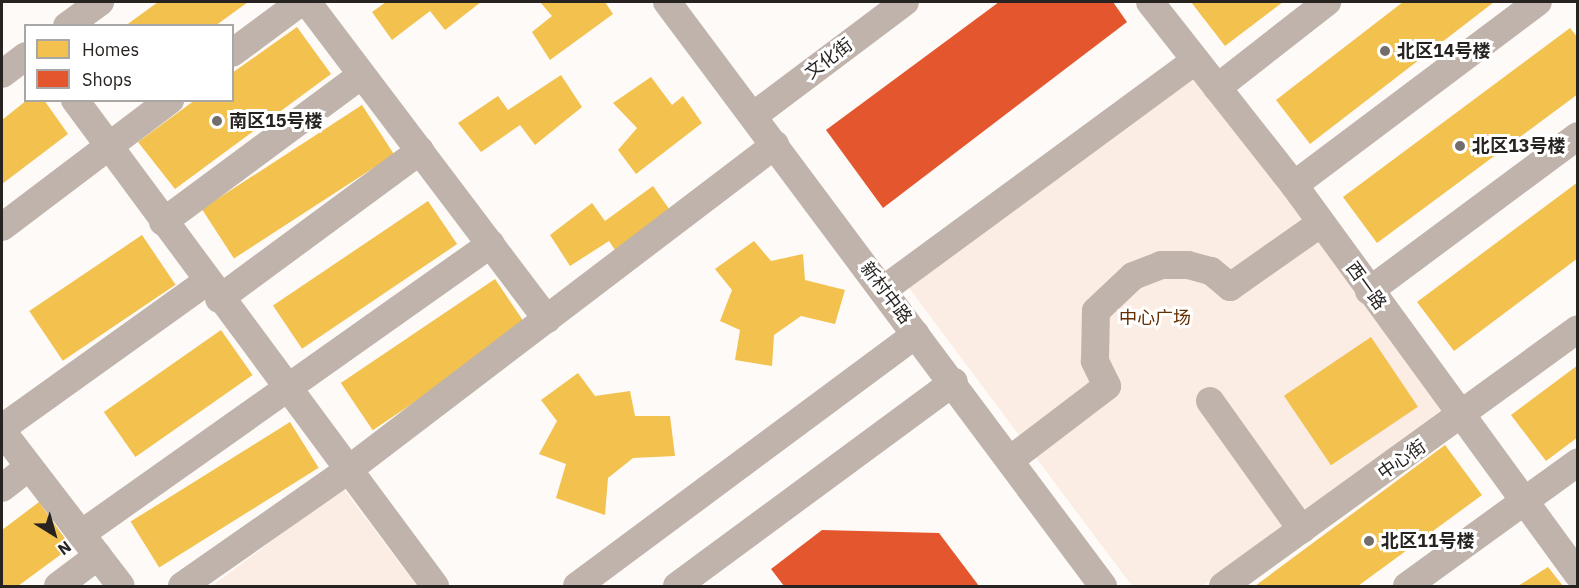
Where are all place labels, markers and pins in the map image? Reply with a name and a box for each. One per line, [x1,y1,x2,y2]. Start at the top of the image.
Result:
place label: 北区14号楼 [1397,40,1491,62]
marker: 北区14号楼 [1378,44,1392,58]
place label: 南区15号楼 [229,110,323,132]
marker: 南区15号楼 [210,114,224,128]
place label: 北区13号楼 [1472,135,1566,157]
marker: 北区13号楼 [1453,139,1467,153]
place label: 北区11号楼 [1381,530,1475,552]
marker: 北区11号楼 [1362,534,1376,548]

